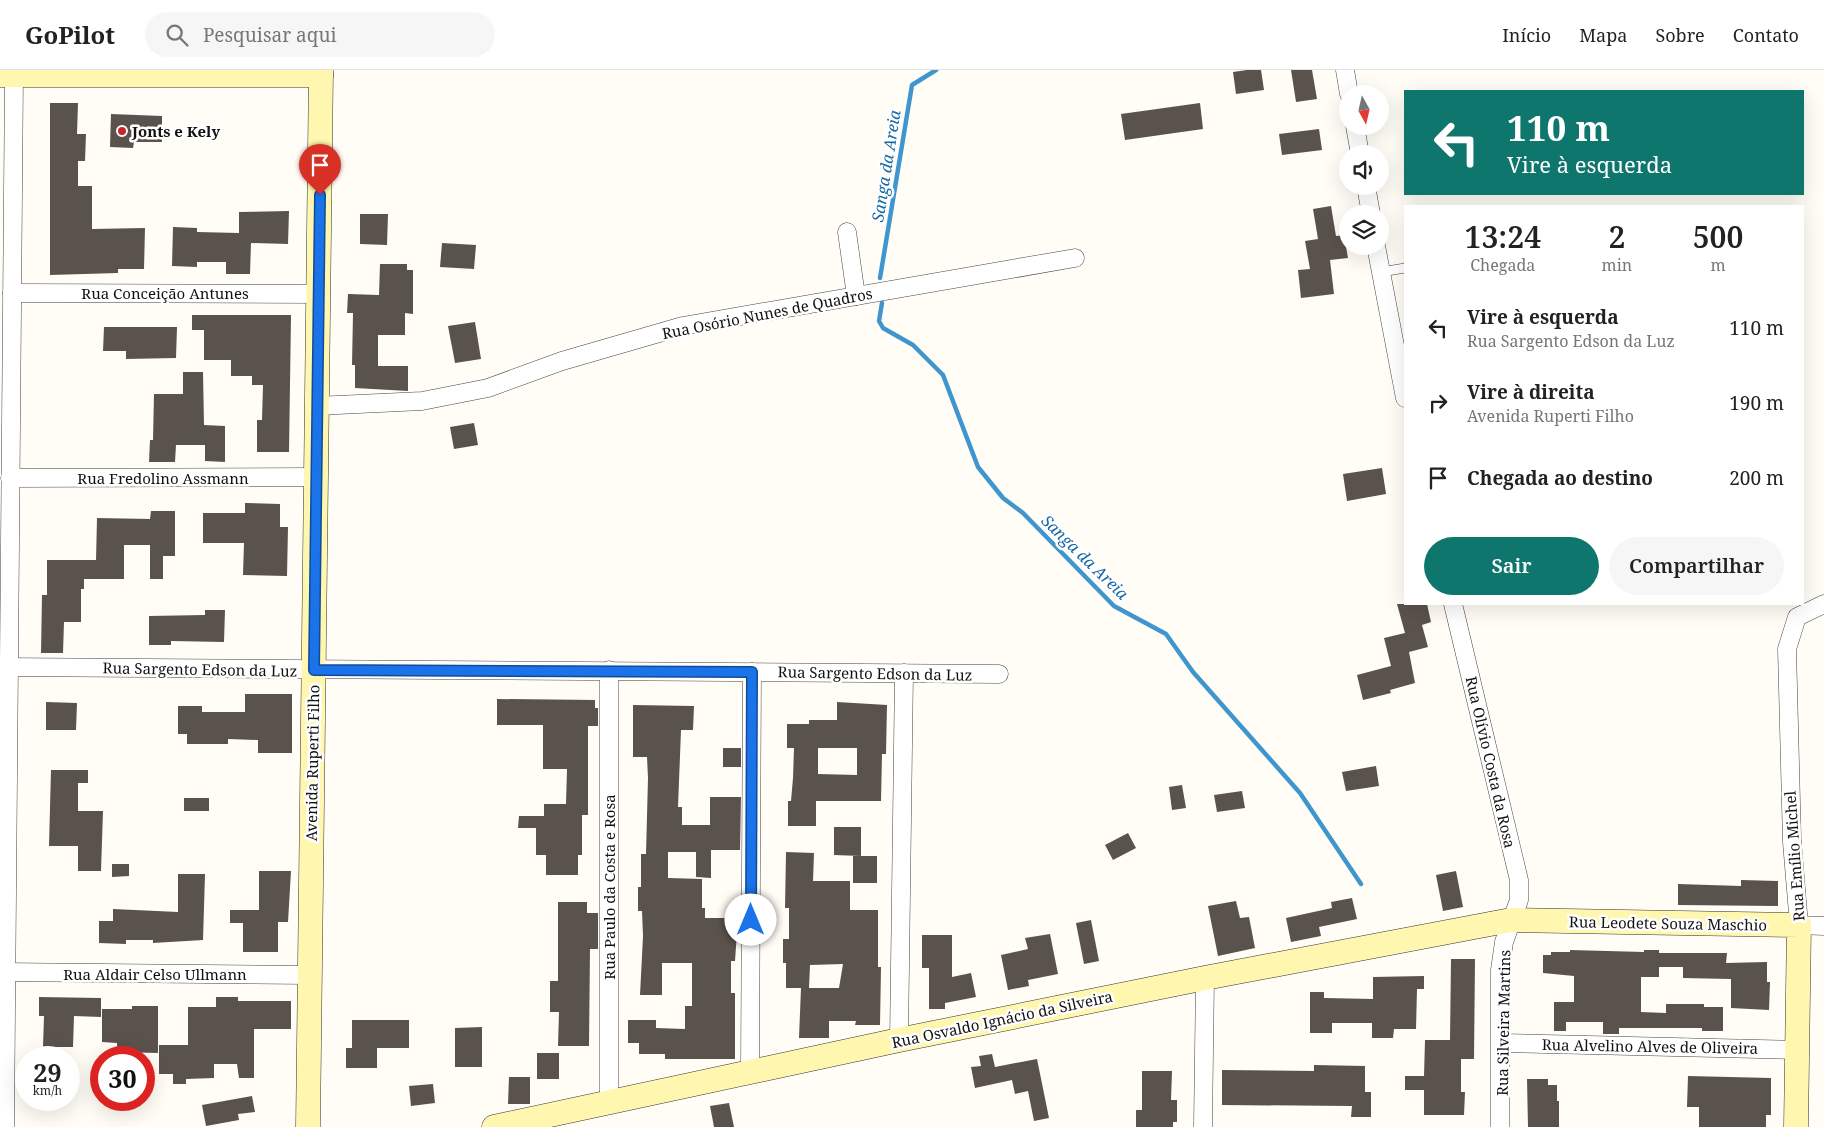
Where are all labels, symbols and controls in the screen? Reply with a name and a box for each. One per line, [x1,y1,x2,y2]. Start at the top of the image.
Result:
search box [145,12,495,57]
text: GoPilot [25,18,115,51]
icon: search [163,21,191,49]
text: Pesquisar aqui [203,22,337,48]
text: Início [1502,23,1551,47]
text: Mapa [1579,23,1627,47]
text: Sobre [1655,23,1705,47]
text: Contato [1733,23,1799,47]
north arrow [1339,85,1389,135]
map controls [1339,85,1389,255]
text: 110 m [1507,104,1610,151]
water label: Sanga da Areia [866,108,906,224]
icon: left [1424,110,1489,175]
place label: Jonts e Kely [131,121,220,141]
marker: Jonts e Kely [116,125,128,137]
pin [299,144,341,195]
button: sound [1339,145,1389,195]
text: Vire à esquerda [1507,149,1672,179]
icon: arrive [306,151,334,179]
button: layers [1339,205,1389,255]
text: 13:24 [1465,216,1541,257]
text: 2 [1608,216,1625,257]
text: 500 [1693,216,1743,257]
text: Chegada [1470,254,1535,276]
text: min [1602,254,1632,276]
text: m [1711,254,1726,276]
street label: Rua Conceição Antunes [81,283,249,303]
street label: Rua Osório Nunes de Quadros [660,283,874,343]
text: Vire à esquerda [1467,304,1619,330]
icon: left [1424,314,1452,342]
text: 110 m [1729,315,1784,341]
text: Rua Sargento Edson da Luz [1467,330,1675,352]
text: Vire à direita [1467,379,1595,405]
icon: right [1424,389,1452,417]
text: 190 m [1729,390,1784,416]
text: Avenida Ruperti Filho [1467,405,1634,427]
icon: arrive [1424,464,1452,492]
text: Chegada ao destino [1467,465,1653,491]
text: 200 m [1729,465,1784,491]
street label: Rua Fredolino Assmann [77,468,249,488]
water label: Sanga da Areia [1037,510,1134,605]
button: Sair [1424,537,1599,595]
button: Compartilhar [1609,537,1784,595]
street label: Rua Sargento Edson da Luz [103,657,297,681]
street label: Rua Sargento Edson da Luz [778,661,972,685]
street label: Rua Olívio Costa da Rosa [1461,674,1521,850]
street label: Avenida Ruperti Filho [301,685,323,841]
street label: Rua Emílio Michel [1779,790,1809,922]
street label: Rua Paulo da Costa e Rosa [599,794,619,980]
position arrow [724,893,776,945]
street label: Rua Leodete Souza Maschio [1569,911,1767,935]
street label: Rua Silveira Martins [1492,950,1514,1096]
street label: Rua Aldair Celso Ullmann [63,964,247,984]
street label: Rua Osvaldo Ignácio da Silveira [890,986,1114,1052]
street label: Rua Alvelino Alves de Oliveira [1542,1034,1758,1058]
speed limit sign: 30 [90,1046,155,1111]
text: 29 [33,1055,62,1089]
text: km/h [33,1082,62,1099]

